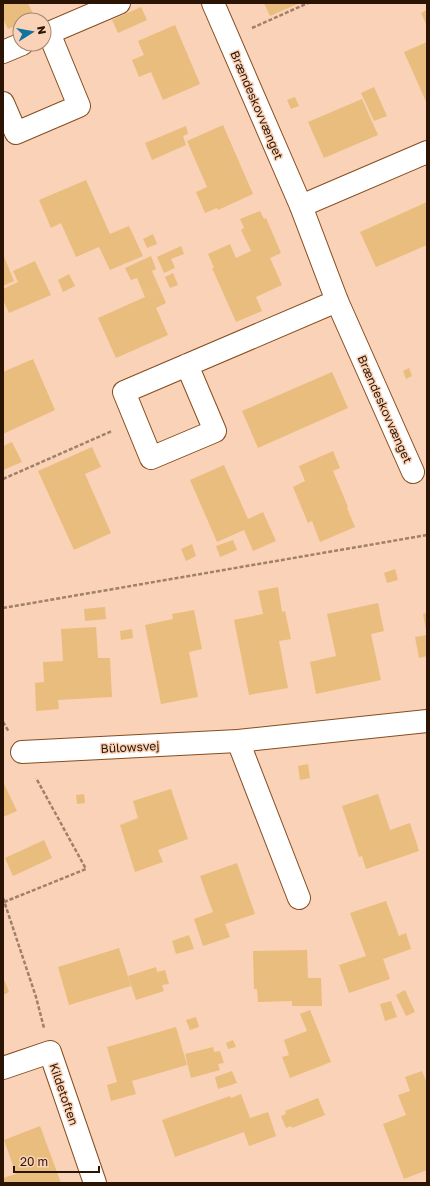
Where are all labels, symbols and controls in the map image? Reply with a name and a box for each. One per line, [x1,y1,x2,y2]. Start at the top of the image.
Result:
north arrow [12,12,52,52]
text: N [35,25,49,35]
street label: Brændeskovvænget [227,48,287,162]
street label: Brændeskovvænget [354,353,416,465]
street label: Bülowsvej [100,738,160,756]
street label: Kildetoften [46,1061,82,1127]
scale bar [14,1148,99,1174]
text: 20 m [20,1154,48,1169]

